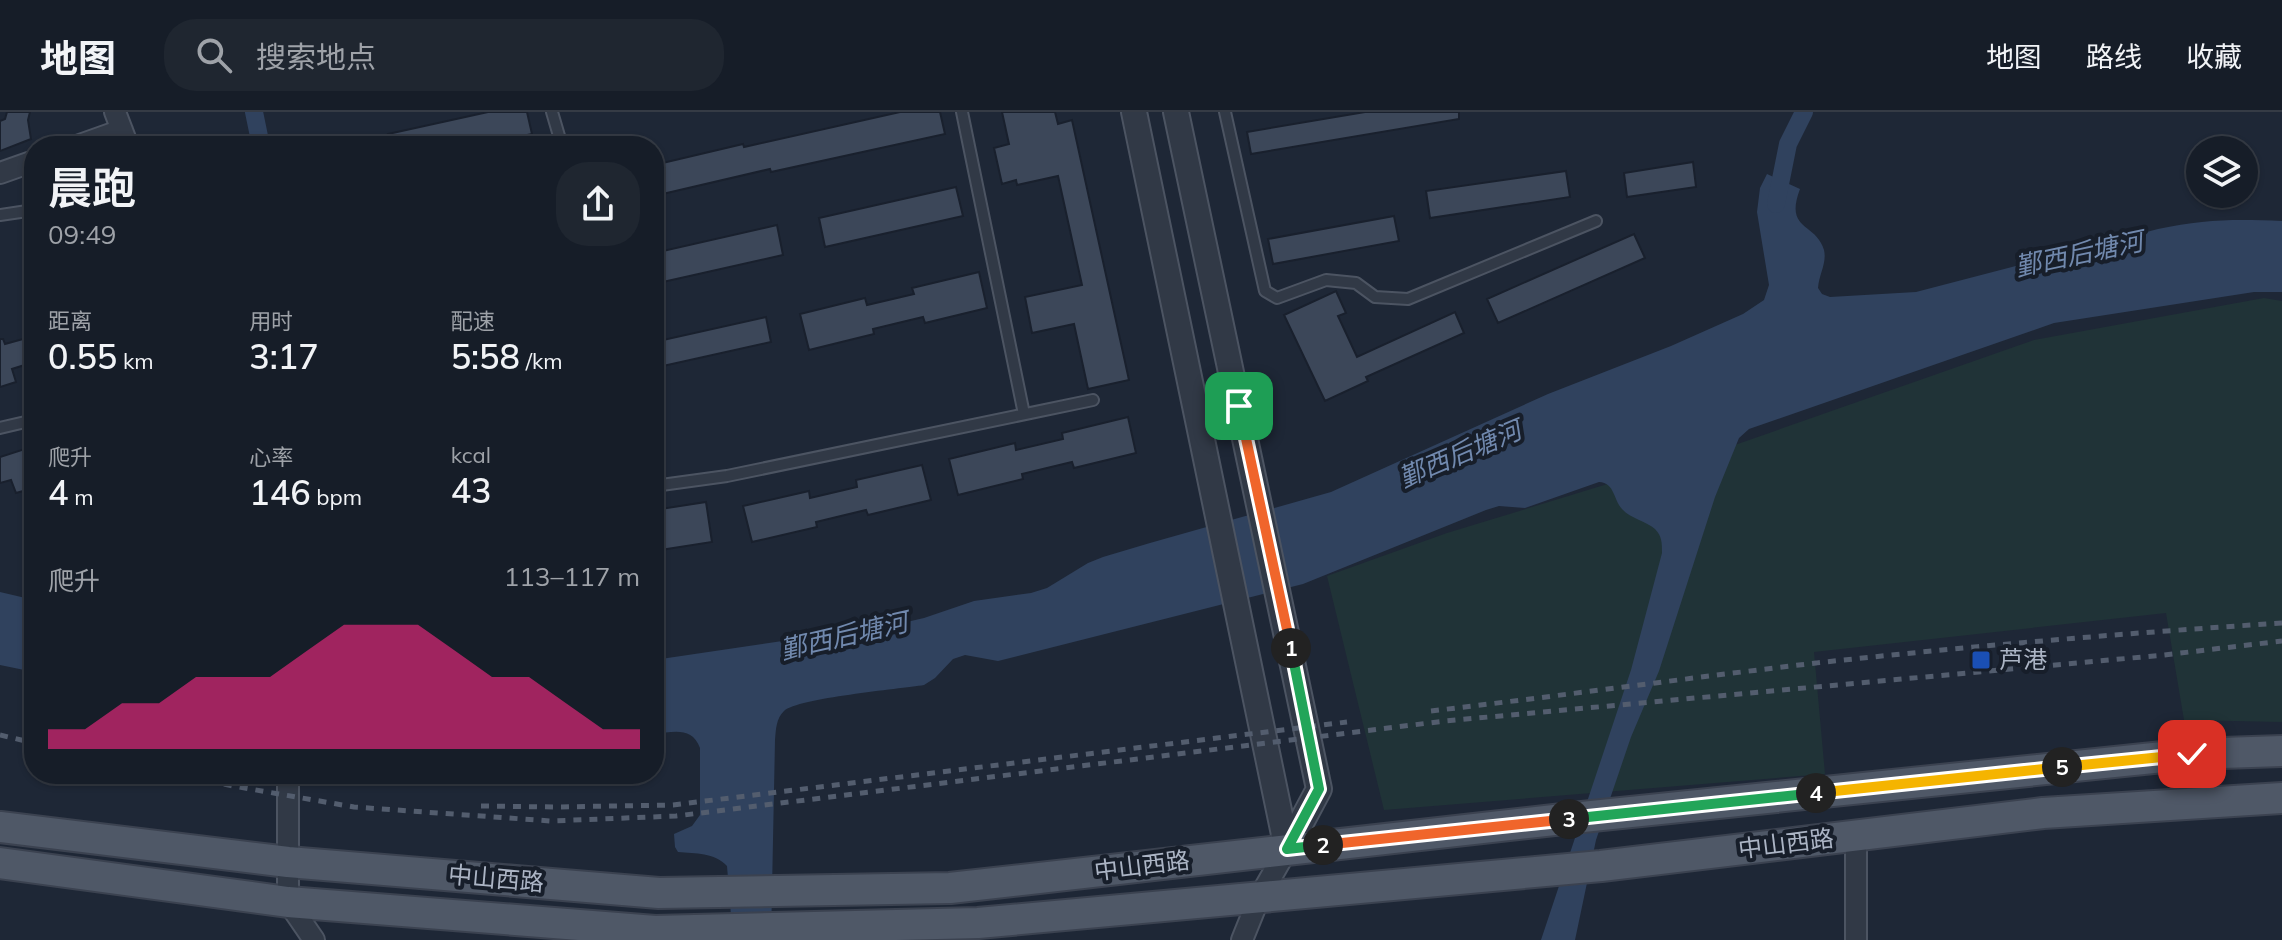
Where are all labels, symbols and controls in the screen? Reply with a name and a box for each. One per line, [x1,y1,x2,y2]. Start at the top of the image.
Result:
search box [164,19,724,91]
icon: search [192,33,236,77]
text: 地图 [40,34,116,82]
text: 搜索地点 [256,38,376,76]
text: 地图 [1986,39,2042,74]
text: 路线 [2086,39,2142,74]
text: 收藏 [2186,39,2242,74]
map controls [2186,136,2258,208]
button: layers [2186,136,2258,208]
text: 晨跑 [48,160,136,215]
button: share [556,162,640,246]
text: 09:49 [48,218,116,251]
water label: 鄞西后塘河 [2012,223,2151,283]
text: 距离 [48,307,92,335]
text: 用时 [249,307,293,335]
text: 配速 [451,307,495,335]
text: 0.55 [48,335,117,378]
text: 3:17 [249,335,319,378]
text: 5:58 [451,335,520,378]
text: km [117,347,154,375]
text: /km [520,347,563,375]
pin [1205,372,1273,440]
icon: arrive [1217,384,1261,428]
water label: 鄞西后塘河 [1394,411,1531,494]
text: kcal [451,441,491,469]
text: 爬升 [48,443,92,471]
text: 心率 [249,443,293,471]
text: 43 [451,469,491,512]
text: 4 [48,471,68,514]
text: 146 [249,471,311,514]
text: m [68,483,93,511]
text: bpm [311,483,362,511]
text: 113–117 m [504,560,640,593]
text: 爬升 [48,564,100,597]
water label: 鄞西后塘河 [777,604,916,666]
pin: 1 [1271,628,1311,668]
text: 1 [1284,634,1298,662]
place label: 芦港 [1999,644,2047,674]
marker: 芦港 [1970,649,1992,671]
pin [2158,720,2226,788]
icon: check [2170,732,2214,776]
pin: 5 [2042,747,2082,787]
text: 5 [2055,753,2069,781]
pin: 4 [1796,773,1836,813]
text: 4 [1809,779,1823,807]
pin: 3 [1549,799,1589,839]
text: 3 [1562,805,1576,833]
street label: 中山西路 [1736,822,1835,864]
pin: 2 [1303,825,1343,865]
text: 2 [1316,831,1330,859]
street label: 中山西路 [1092,844,1191,886]
street label: 中山西路 [447,859,545,897]

